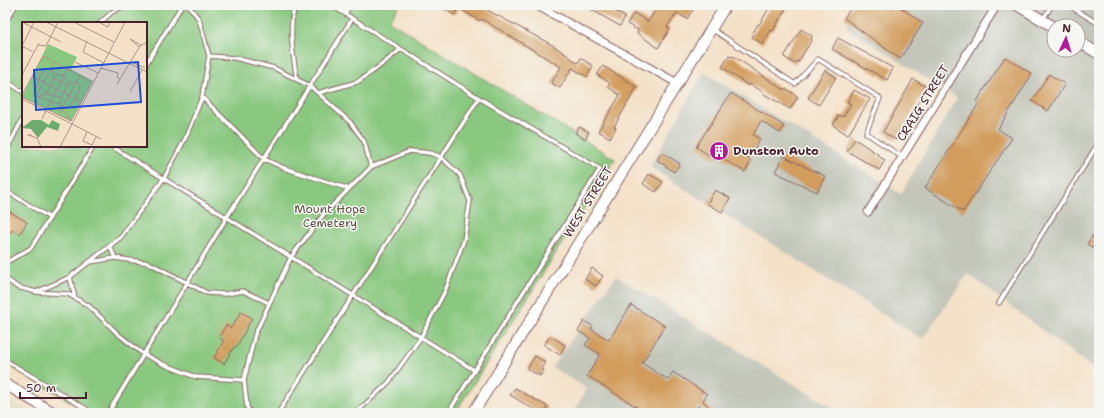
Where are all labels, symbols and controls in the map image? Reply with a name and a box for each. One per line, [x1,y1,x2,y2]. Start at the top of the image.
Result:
north arrow [1046,18,1086,58]
text: N [1062,21,1072,36]
inset map [22,22,147,147]
street label: CRAIG STREET [893,61,953,144]
building icon: Dunston Auto [708,140,730,162]
place label: Dunston Auto [733,143,819,159]
street label: WEST STREET [560,163,617,241]
park label: Mount Hope Cemetery [294,201,366,231]
scale bar [20,374,86,400]
text: 50 m [26,380,56,396]

